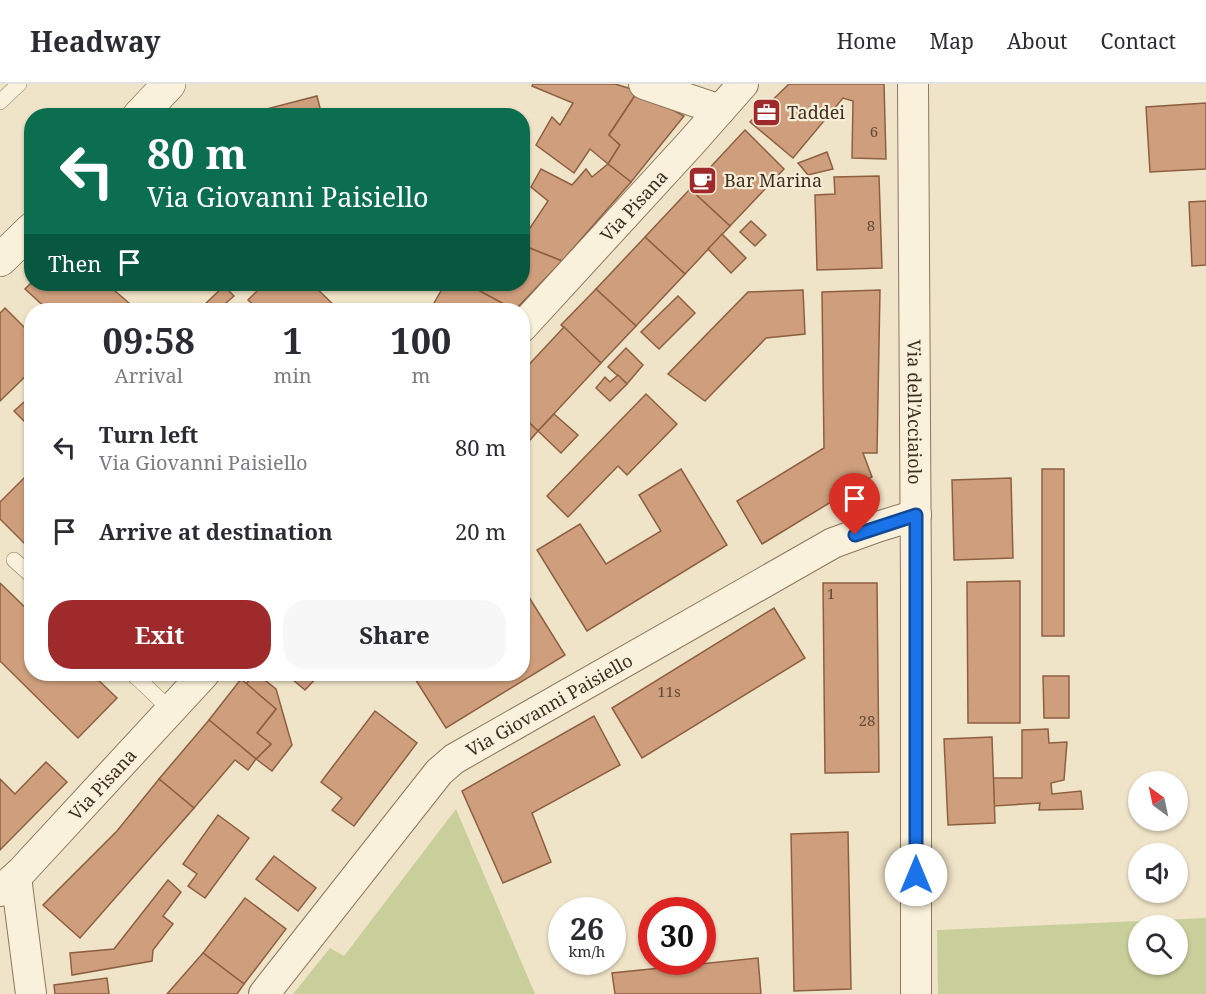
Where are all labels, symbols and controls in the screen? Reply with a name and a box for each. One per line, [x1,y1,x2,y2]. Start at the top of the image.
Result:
text: Headway [30,22,160,60]
text: Home [837,27,897,55]
text: Map [930,27,974,55]
text: About [1007,27,1068,55]
text: Contact [1101,27,1176,55]
office icon: Taddei [750,96,782,128]
place label: Taddei [787,100,845,124]
house number: 6 [870,121,878,141]
text: 80 m [147,124,247,181]
icon: left [48,132,126,210]
street label: Via Pisana [595,164,673,247]
cafe icon: Bar Marina [687,164,719,196]
place label: Bar Marina [724,168,822,192]
text: Via Giovanni Paisiello [147,178,429,215]
house number: 8 [867,215,875,235]
icon: arrive [113,246,146,279]
text: Then [48,248,101,278]
text: 09:58 [103,316,195,365]
text: 1 [282,316,303,365]
text: 100 [390,316,451,365]
street label: Via dell'Acciaiolo [903,339,927,485]
text: Arrival [115,362,183,389]
text: min [274,362,312,389]
text: m [411,362,430,389]
text: Turn left [99,419,198,449]
icon: left [48,431,81,464]
text: 80 m [455,432,506,462]
text: Via Giovanni Paisiello [99,449,308,476]
pin [829,473,880,535]
icon: arrive [838,482,871,515]
icon: arrive [48,515,81,548]
text: Arrive at destination [99,516,333,546]
text: 20 m [455,516,506,546]
house number: 1 [827,583,835,603]
button: Exit [48,600,271,669]
button: Share [283,600,506,669]
street label: Via Giovanni Paisiello [462,648,637,762]
house number: 11s [657,681,681,701]
house number: 28 [859,710,875,730]
street label: Via Pisana [63,743,141,825]
north arrow [1128,771,1188,831]
map controls [1128,771,1188,975]
position arrow [884,843,948,907]
button: sound [1128,843,1188,903]
speed limit sign: 30 [638,897,716,975]
text: 26 [570,908,604,949]
button: search [1128,915,1188,975]
text: km/h [569,941,605,961]

